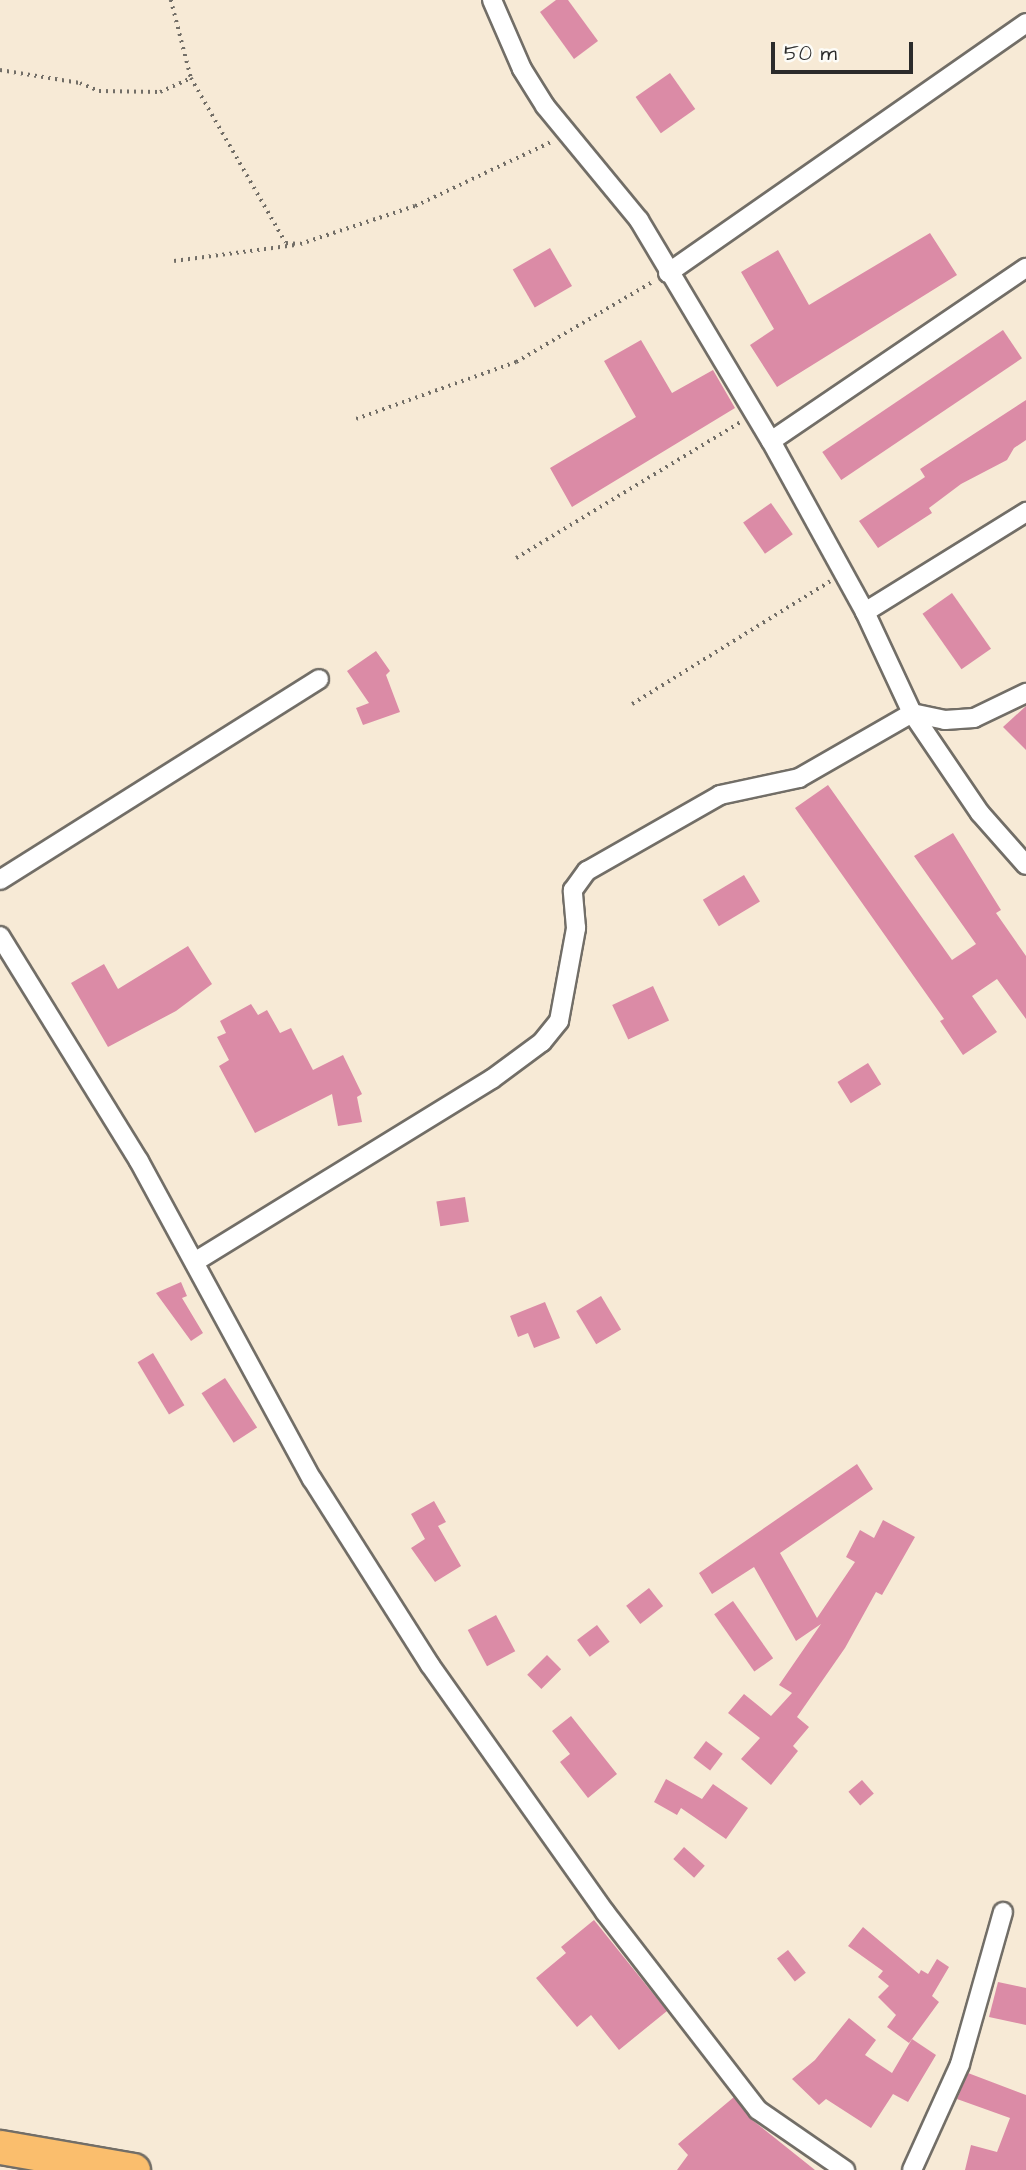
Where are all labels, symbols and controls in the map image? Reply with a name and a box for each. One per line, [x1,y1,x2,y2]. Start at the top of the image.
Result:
scale bar [774,28,916,72]
text: 50 m [784,39,837,68]

